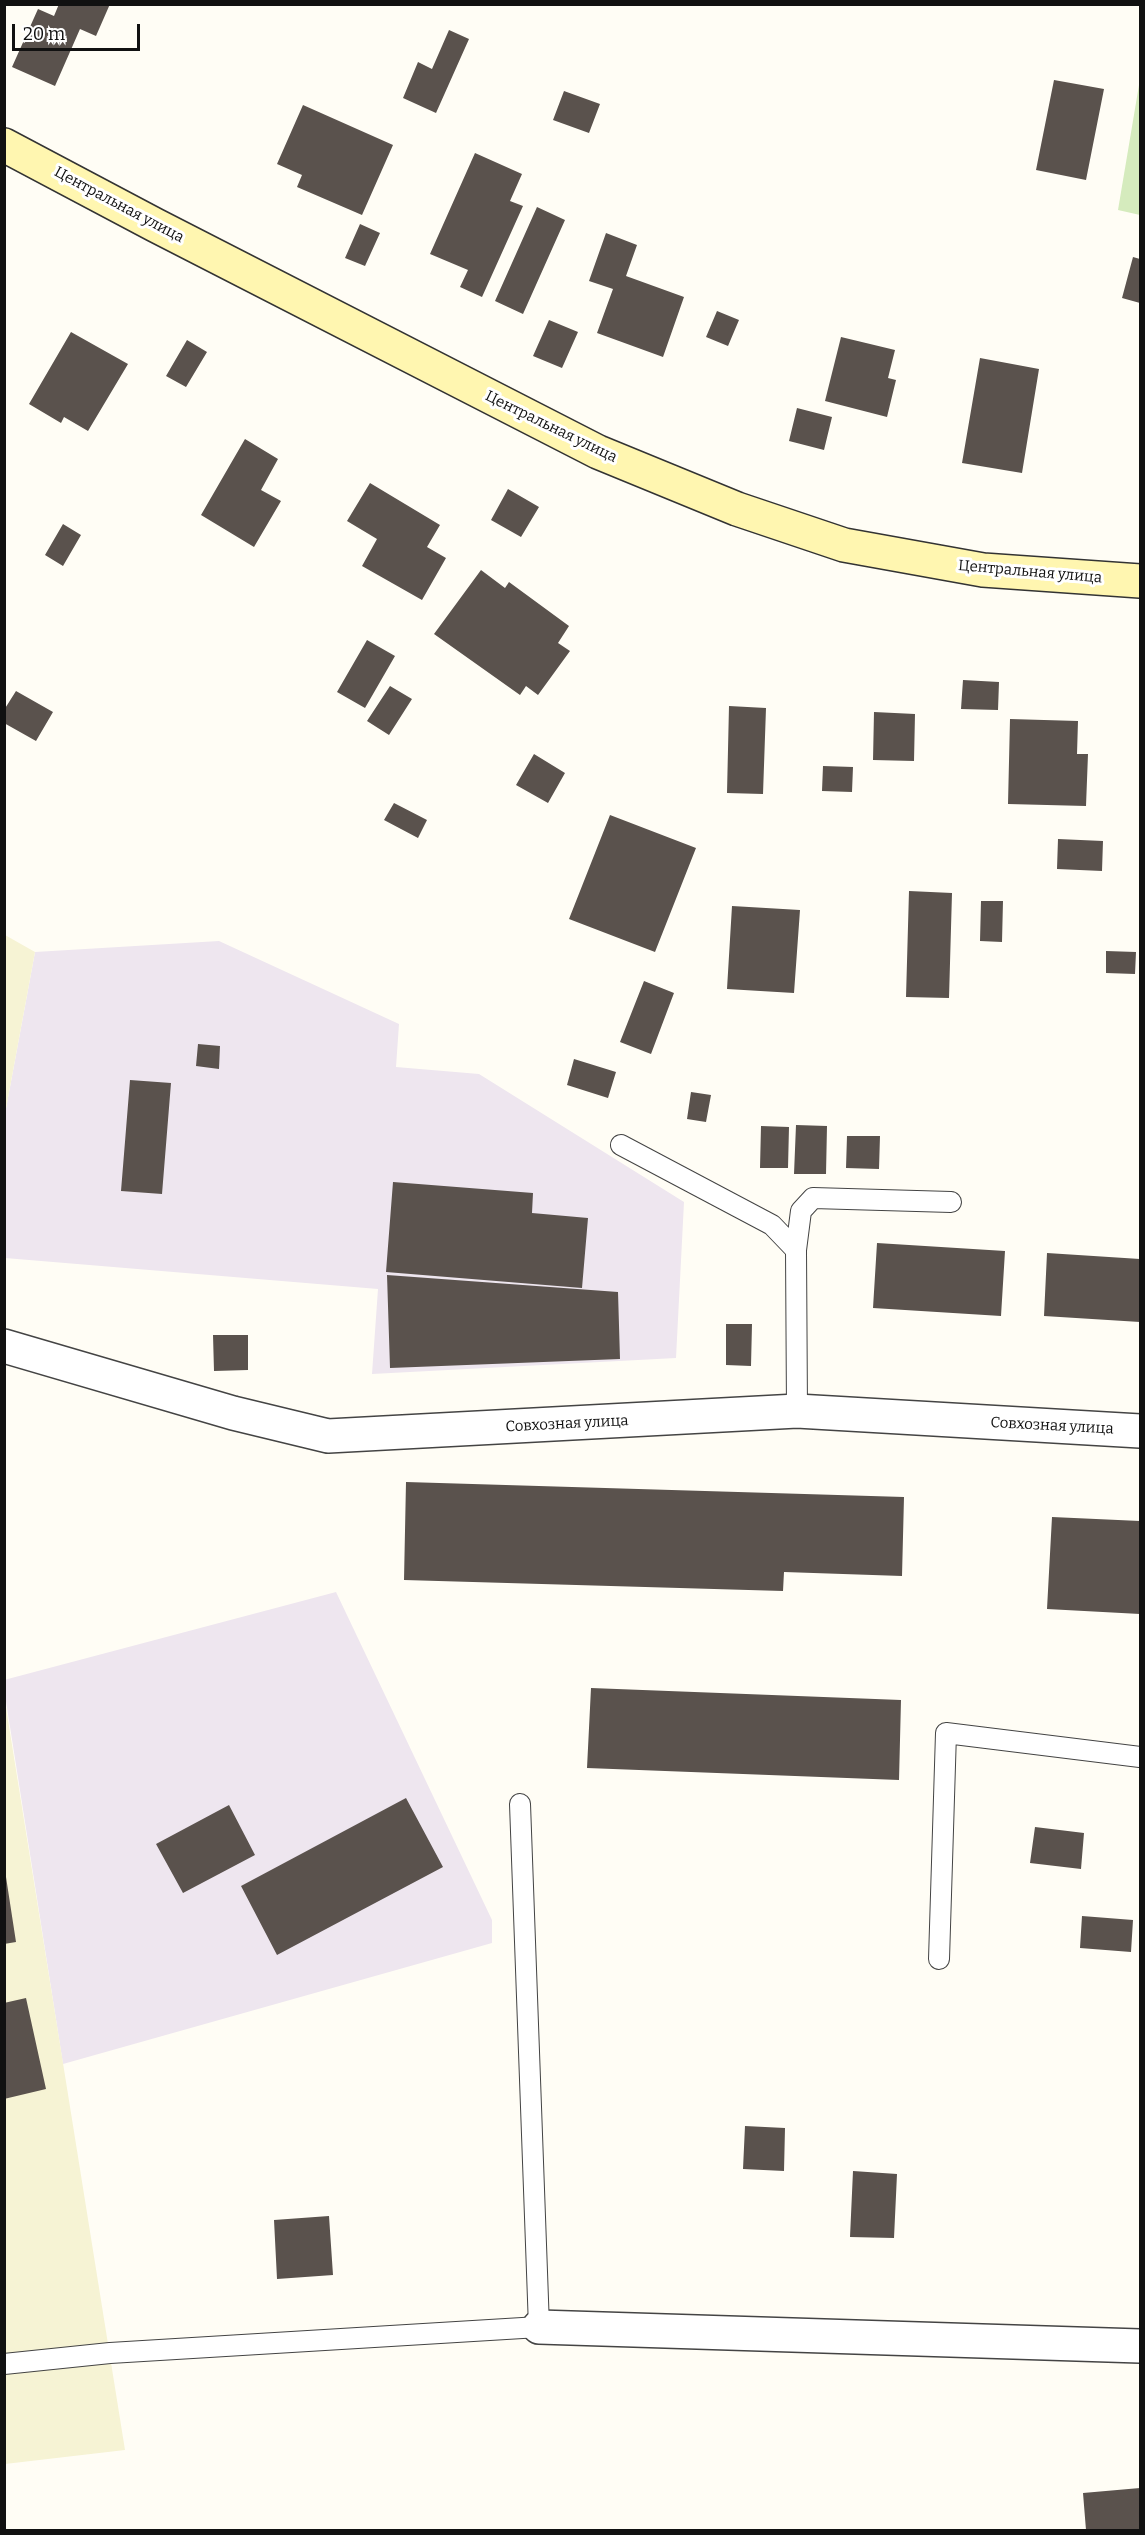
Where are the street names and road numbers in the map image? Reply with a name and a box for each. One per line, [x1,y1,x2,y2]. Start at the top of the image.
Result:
street label: Центральная улица [51,163,187,247]
street label: Центральная улица [482,387,620,467]
street label: Центральная улица [957,557,1103,587]
street label: Совхозная улица [505,1412,629,1436]
street label: Совхозная улица [990,1414,1114,1438]

